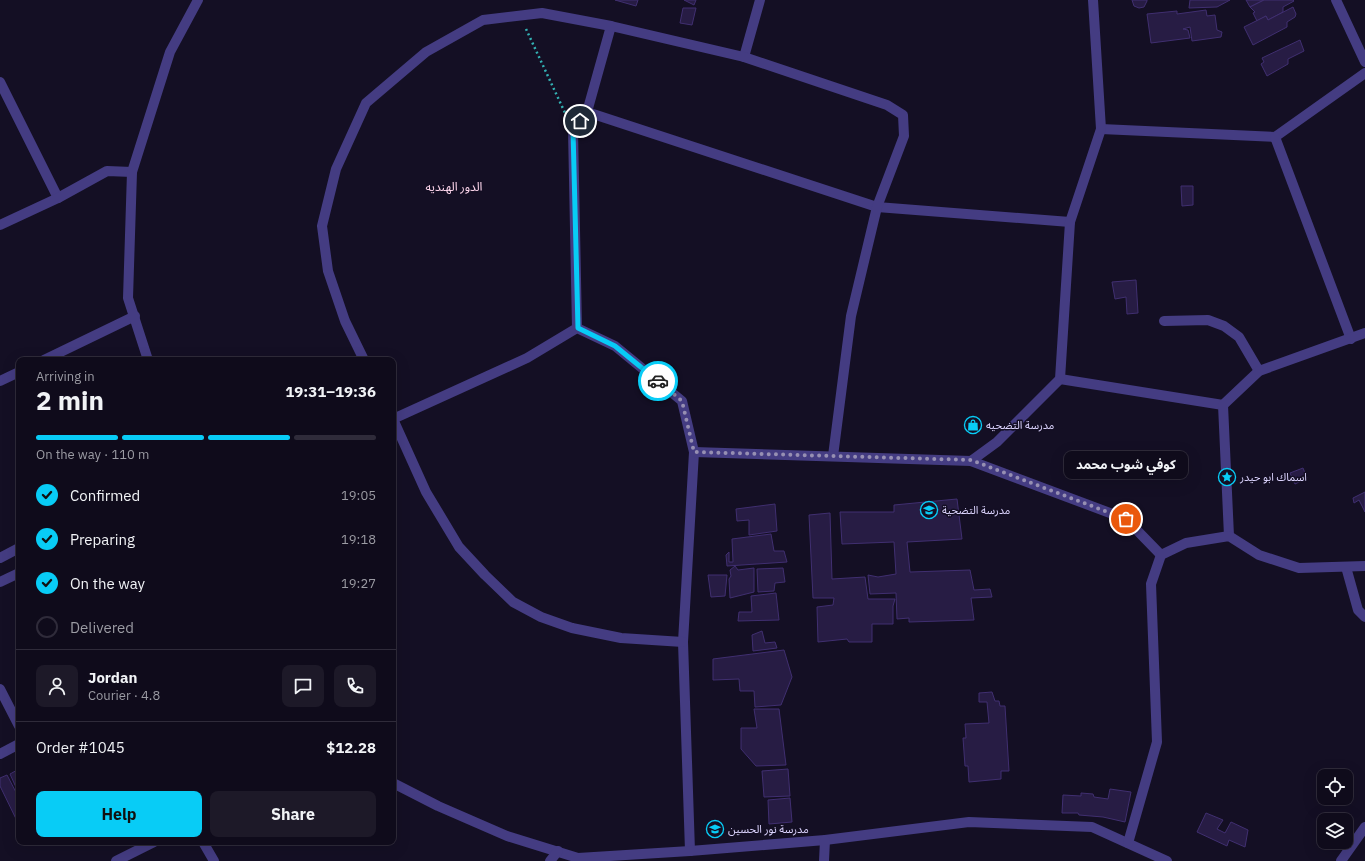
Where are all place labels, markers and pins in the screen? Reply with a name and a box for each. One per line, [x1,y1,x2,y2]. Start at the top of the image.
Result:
pin [563,104,597,138]
shop icon: مدرسة التضحيه [963,415,983,435]
place label: مدرسة التضحيه [986,418,1055,432]
callout: كوفي شوب محمد [1064,451,1188,479]
place icon: اسماك ابو حيدر [1217,467,1237,487]
place label: اسماك ابو حيدر [1239,470,1307,484]
school or university icon: مدرسة التضحية [919,500,939,520]
pin [1109,502,1143,536]
place label: مدرسة التضحية [942,503,1011,517]
school or university icon: مدرسة نور الحسين [705,819,725,839]
place label: مدرسة نور الحسين [728,822,809,836]

